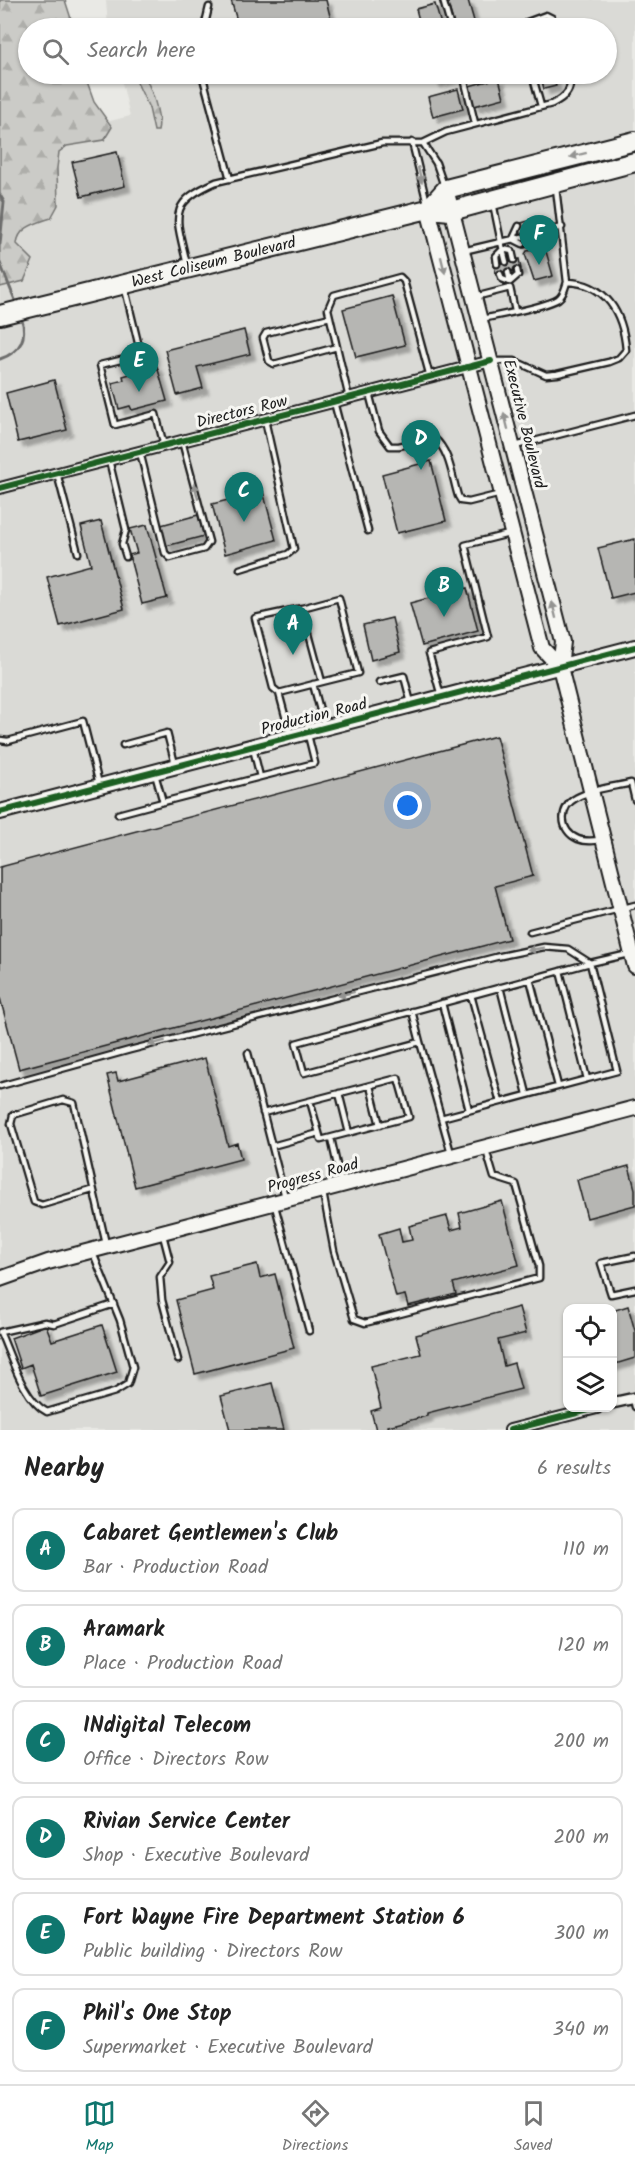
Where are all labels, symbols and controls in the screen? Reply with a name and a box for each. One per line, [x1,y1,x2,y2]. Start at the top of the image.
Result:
search box [18,18,617,84]
text: Search here [87,34,195,69]
icon: search [39,35,72,68]
one-way arrow [569,151,588,161]
one-way arrow [416,166,425,184]
pin: F [520,216,558,265]
street label: West Coliseum Boulevard [129,229,299,294]
one-way arrow [438,256,448,274]
pin: E [120,342,158,392]
street label: Executive Boulevard [496,357,552,492]
street label: Directors Row [194,389,290,435]
one-way arrow [501,412,511,430]
pin: D [402,420,440,470]
pin: C [224,472,264,522]
one-way arrow [190,482,200,500]
pin: B [424,568,464,617]
one-way arrow [549,601,559,619]
pin: A [274,606,312,655]
street label: Production Road [258,692,371,742]
your location [393,791,422,820]
one-way arrow [526,945,545,954]
one-way arrow [337,990,355,1000]
one-way arrow [148,1039,167,1049]
street label: Progress Road [265,1152,362,1200]
map controls [563,1304,617,1412]
button: locate [563,1304,617,1358]
button: layers [563,1358,617,1412]
text: Nearby [24,1448,104,1490]
text: 6 results [537,1453,611,1485]
text: Cabaret Gentlemen's Club [83,1517,338,1552]
text: A [39,1534,52,1566]
text: 110 m [563,1534,609,1566]
text: Bar · Production Road [83,1552,268,1584]
text: Aramark [83,1613,164,1648]
text: B [39,1630,52,1662]
text: 120 m [557,1630,609,1662]
text: Place · Production Road [83,1648,282,1680]
text: INdigital Telecom [83,1709,251,1744]
text: C [39,1726,52,1758]
text: 200 m [553,1726,609,1758]
text: Office · Directors Row [83,1744,268,1776]
text: Rivian Service Center [83,1805,290,1840]
text: D [39,1822,52,1854]
text: 200 m [553,1822,609,1854]
text: Shop · Executive Boulevard [83,1840,309,1872]
text: Fort Wayne Fire Department Station 6 [83,1901,465,1936]
text: E [40,1918,51,1950]
text: 300 m [554,1918,609,1950]
text: Public building · Directors Row [83,1936,342,1968]
text: Phil's One Stop [83,1997,232,2032]
text: F [40,2014,51,2046]
text: 340 m [553,2014,609,2046]
text: Supermarket · Executive Boulevard [83,2032,373,2064]
tab: Map [83,2097,116,2158]
tab: Directions [282,2097,348,2158]
tab: Saved [514,2097,552,2158]

